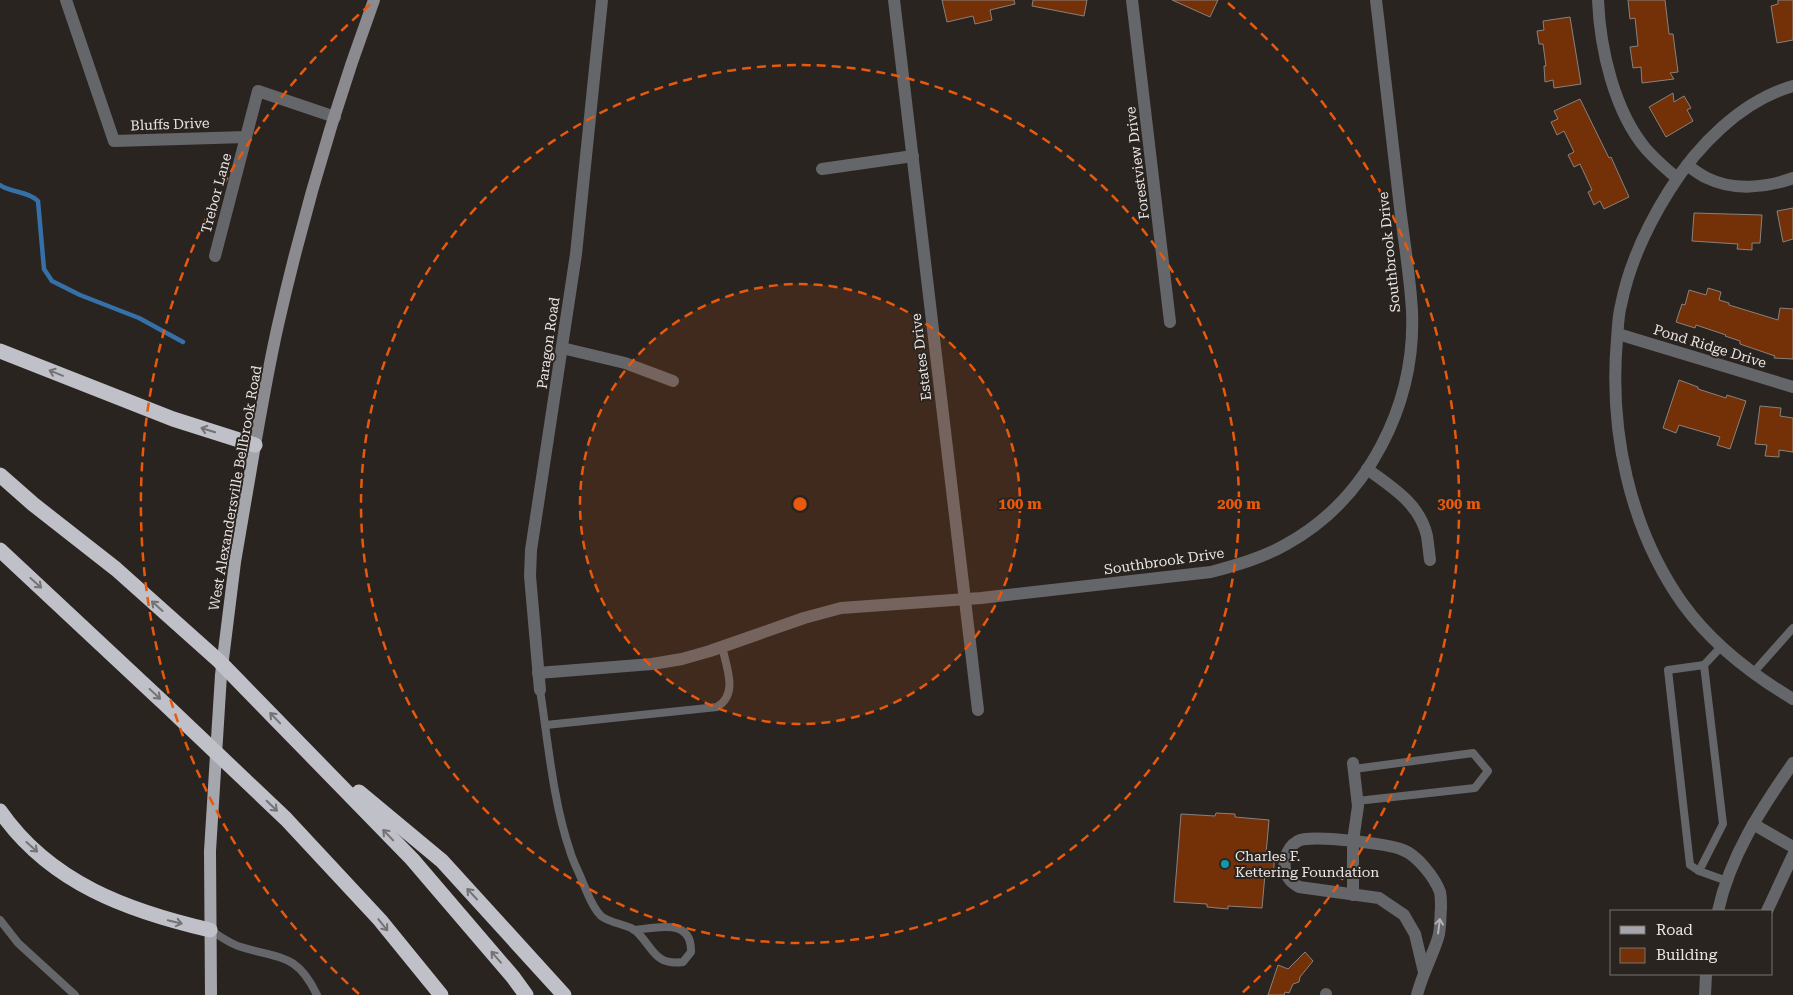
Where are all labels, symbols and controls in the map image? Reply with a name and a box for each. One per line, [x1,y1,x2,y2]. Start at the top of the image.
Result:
street label: Forestview Drive [1122,105,1152,220]
street label: Bluffs Drive [130,115,210,133]
street label: Trebor Lane [198,151,234,235]
street label: Southbrook Drive [1375,191,1403,313]
street label: Paragon Road [534,296,562,390]
street label: Estates Drive [908,312,934,402]
street label: Pond Ridge Drive [1652,321,1769,371]
street label: West Alexandersville Bellbrook Road [206,364,264,612]
one-way arrow [49,368,64,377]
one-way arrow [200,425,216,435]
centre of rings [791,495,809,513]
text: 100 m [998,495,1042,513]
text: 200 m [1217,495,1261,513]
text: 300 m [1437,495,1481,513]
street label: Southbrook Drive [1103,545,1225,577]
one-way arrow [29,577,42,589]
one-way arrow [151,600,164,612]
one-way arrow [149,688,161,700]
one-way arrow [269,712,281,724]
one-way arrow [266,800,279,812]
one-way arrow [382,828,394,841]
one-way arrow [26,841,39,853]
place label: Charles F. Kettering Foundation [1235,848,1379,880]
marker: Charles F. Kettering Foundation [1219,858,1231,870]
one-way arrow [466,888,478,900]
legend [1610,910,1773,975]
one-way arrow [166,918,182,927]
one-way arrow [378,918,389,931]
one-way arrow [1434,919,1444,935]
text: Road [1656,921,1693,939]
text: Building [1656,946,1718,964]
one-way arrow [490,950,501,963]

